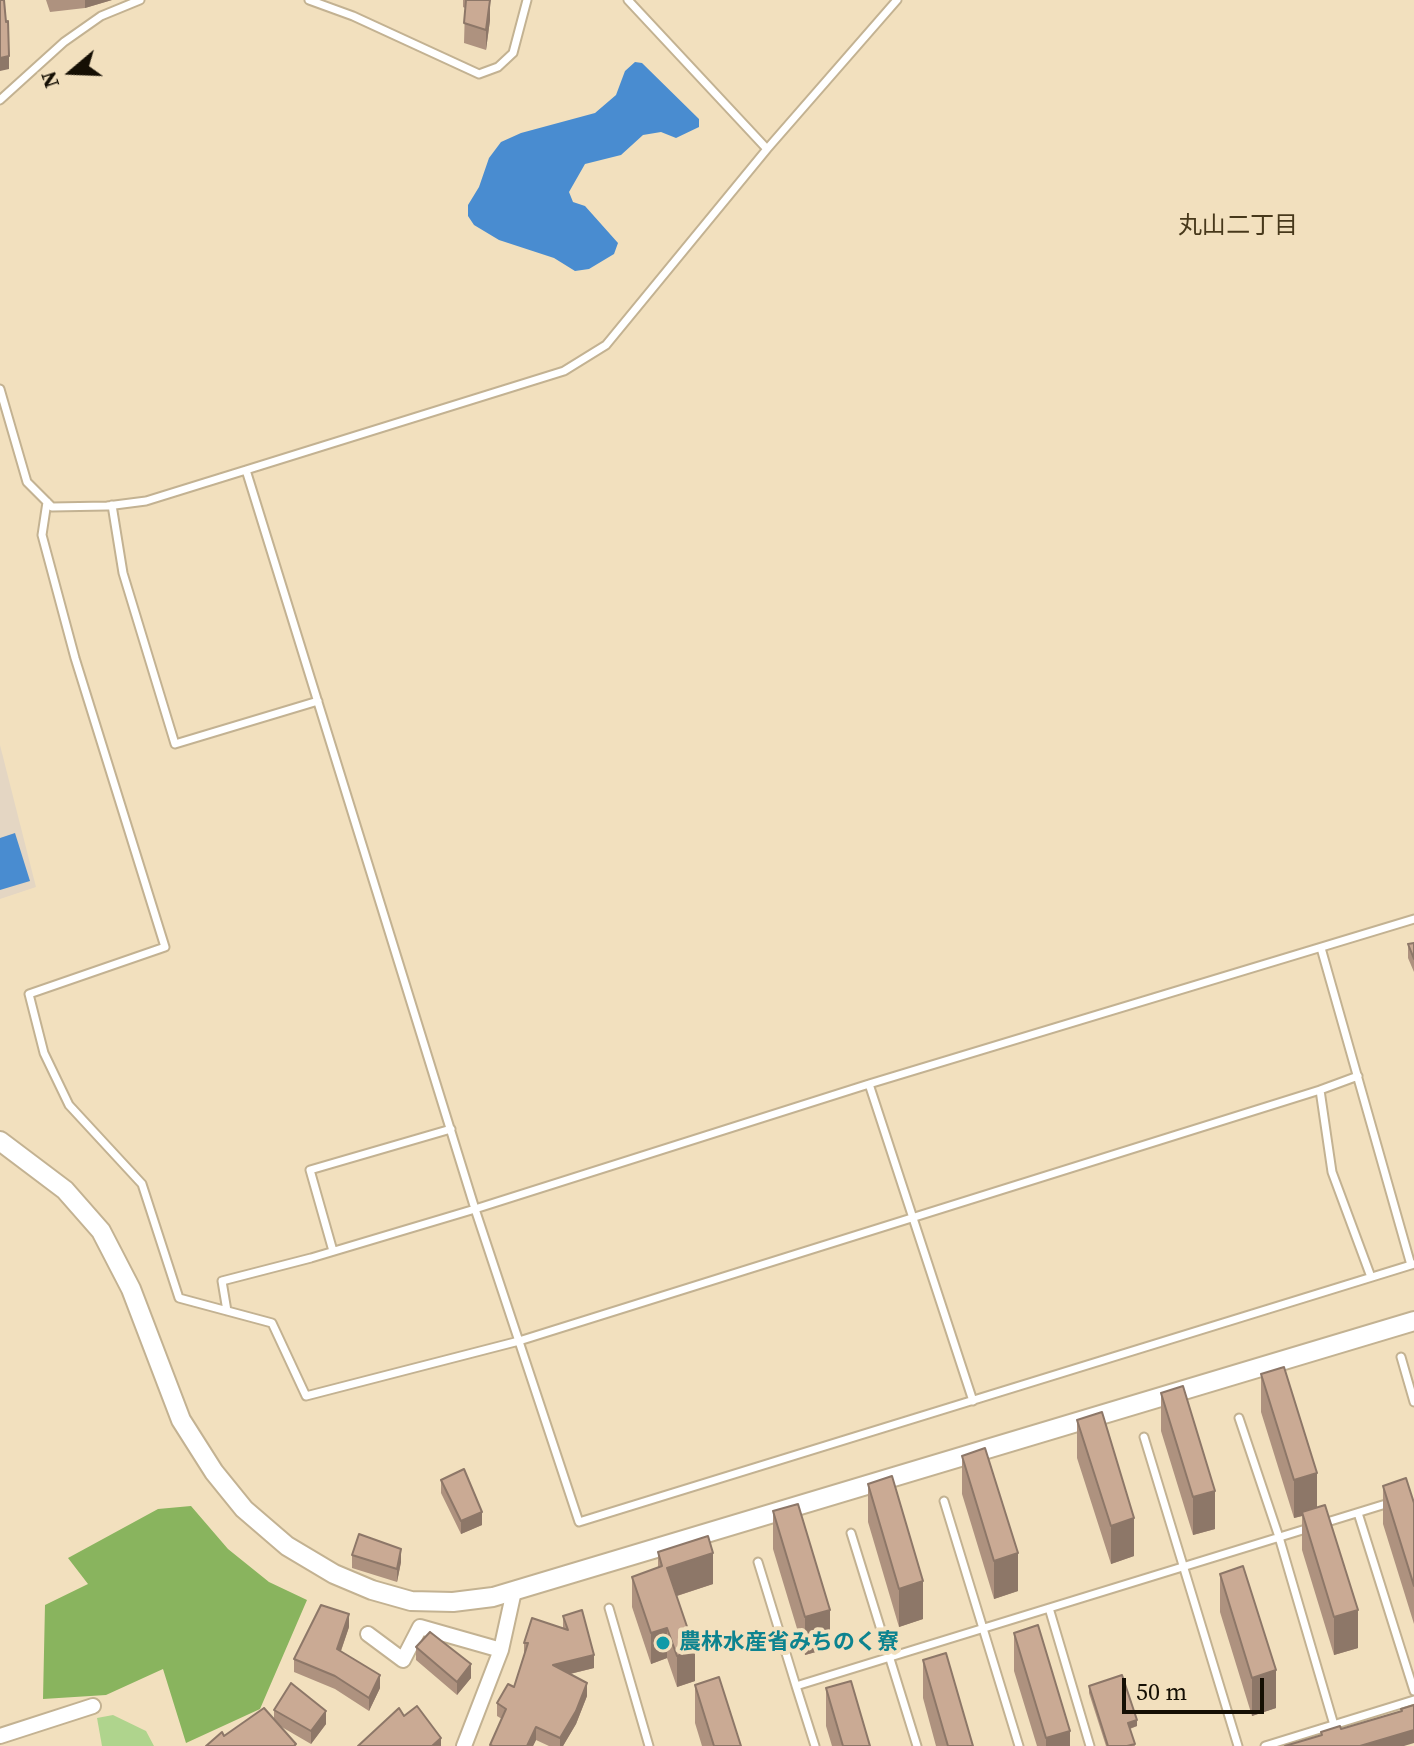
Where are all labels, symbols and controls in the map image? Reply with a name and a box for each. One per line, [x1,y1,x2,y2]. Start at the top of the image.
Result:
north arrow [32,32,112,112]
text: N [33,67,66,92]
district label: 丸山二丁目 [1178,213,1298,241]
place label: 農林水産省みちのく寮 [679,1630,899,1656]
marker: 農林水産省みちのく寮 [654,1634,672,1652]
scale bar [1126,1662,1268,1712]
text: 50 m [1136,1675,1187,1708]

